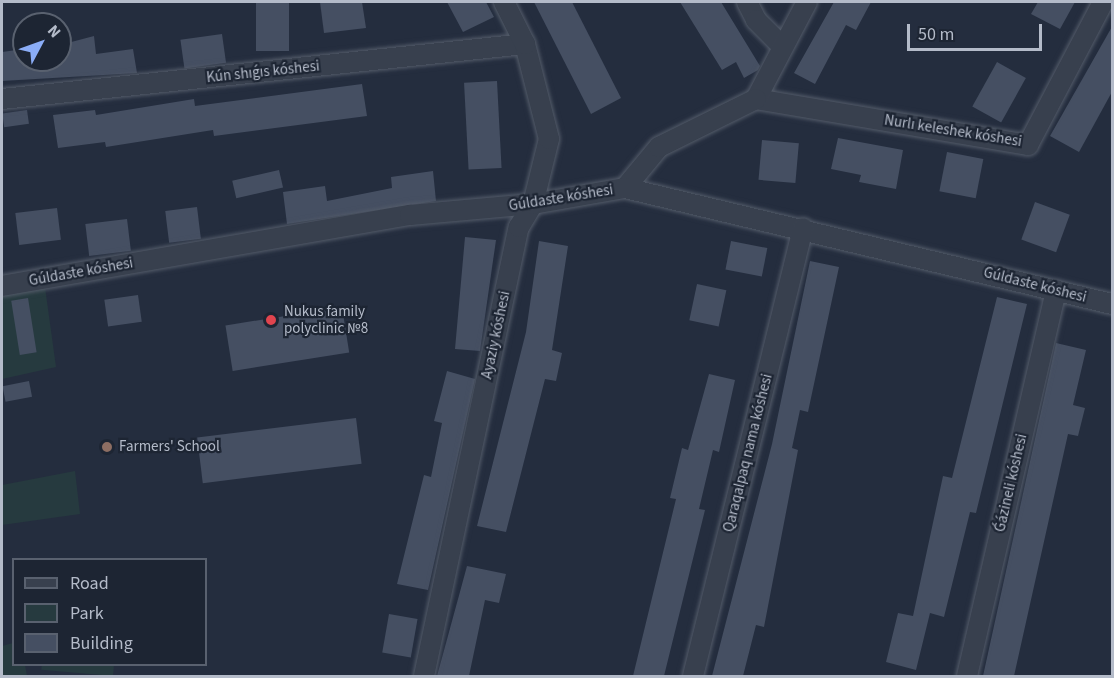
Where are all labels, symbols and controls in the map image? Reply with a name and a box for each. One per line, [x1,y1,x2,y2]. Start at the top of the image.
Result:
north arrow [12,12,72,72]
scale bar [910,12,1045,50]
text: N [42,20,66,43]
text: 50 m [918,22,954,47]
street label: Kún shıǵıs kóshesi [206,57,320,87]
street label: Nurlı keleshek kóshesi [883,111,1023,151]
street label: Gúldaste kóshesi [507,181,615,215]
street label: Gúldaste kóshesi [27,254,135,290]
street label: Gúldaste kóshesi [982,264,1088,306]
street label: Ayaziy kóshesi [478,289,514,381]
place label: Nukus family polyclinic №8 [284,302,368,337]
marker: Nukus family polyclinic №8 [262,311,280,329]
street label: Qaraqalpaq nama kóshesi [720,372,776,534]
street label: Ǵázineli kóshesi [991,432,1031,534]
place label: Farmers' School [119,438,220,456]
marker: Farmers' School [100,440,114,454]
legend [12,558,207,666]
text: Road [70,571,109,596]
text: Park [70,601,104,626]
text: Building [70,631,133,656]

